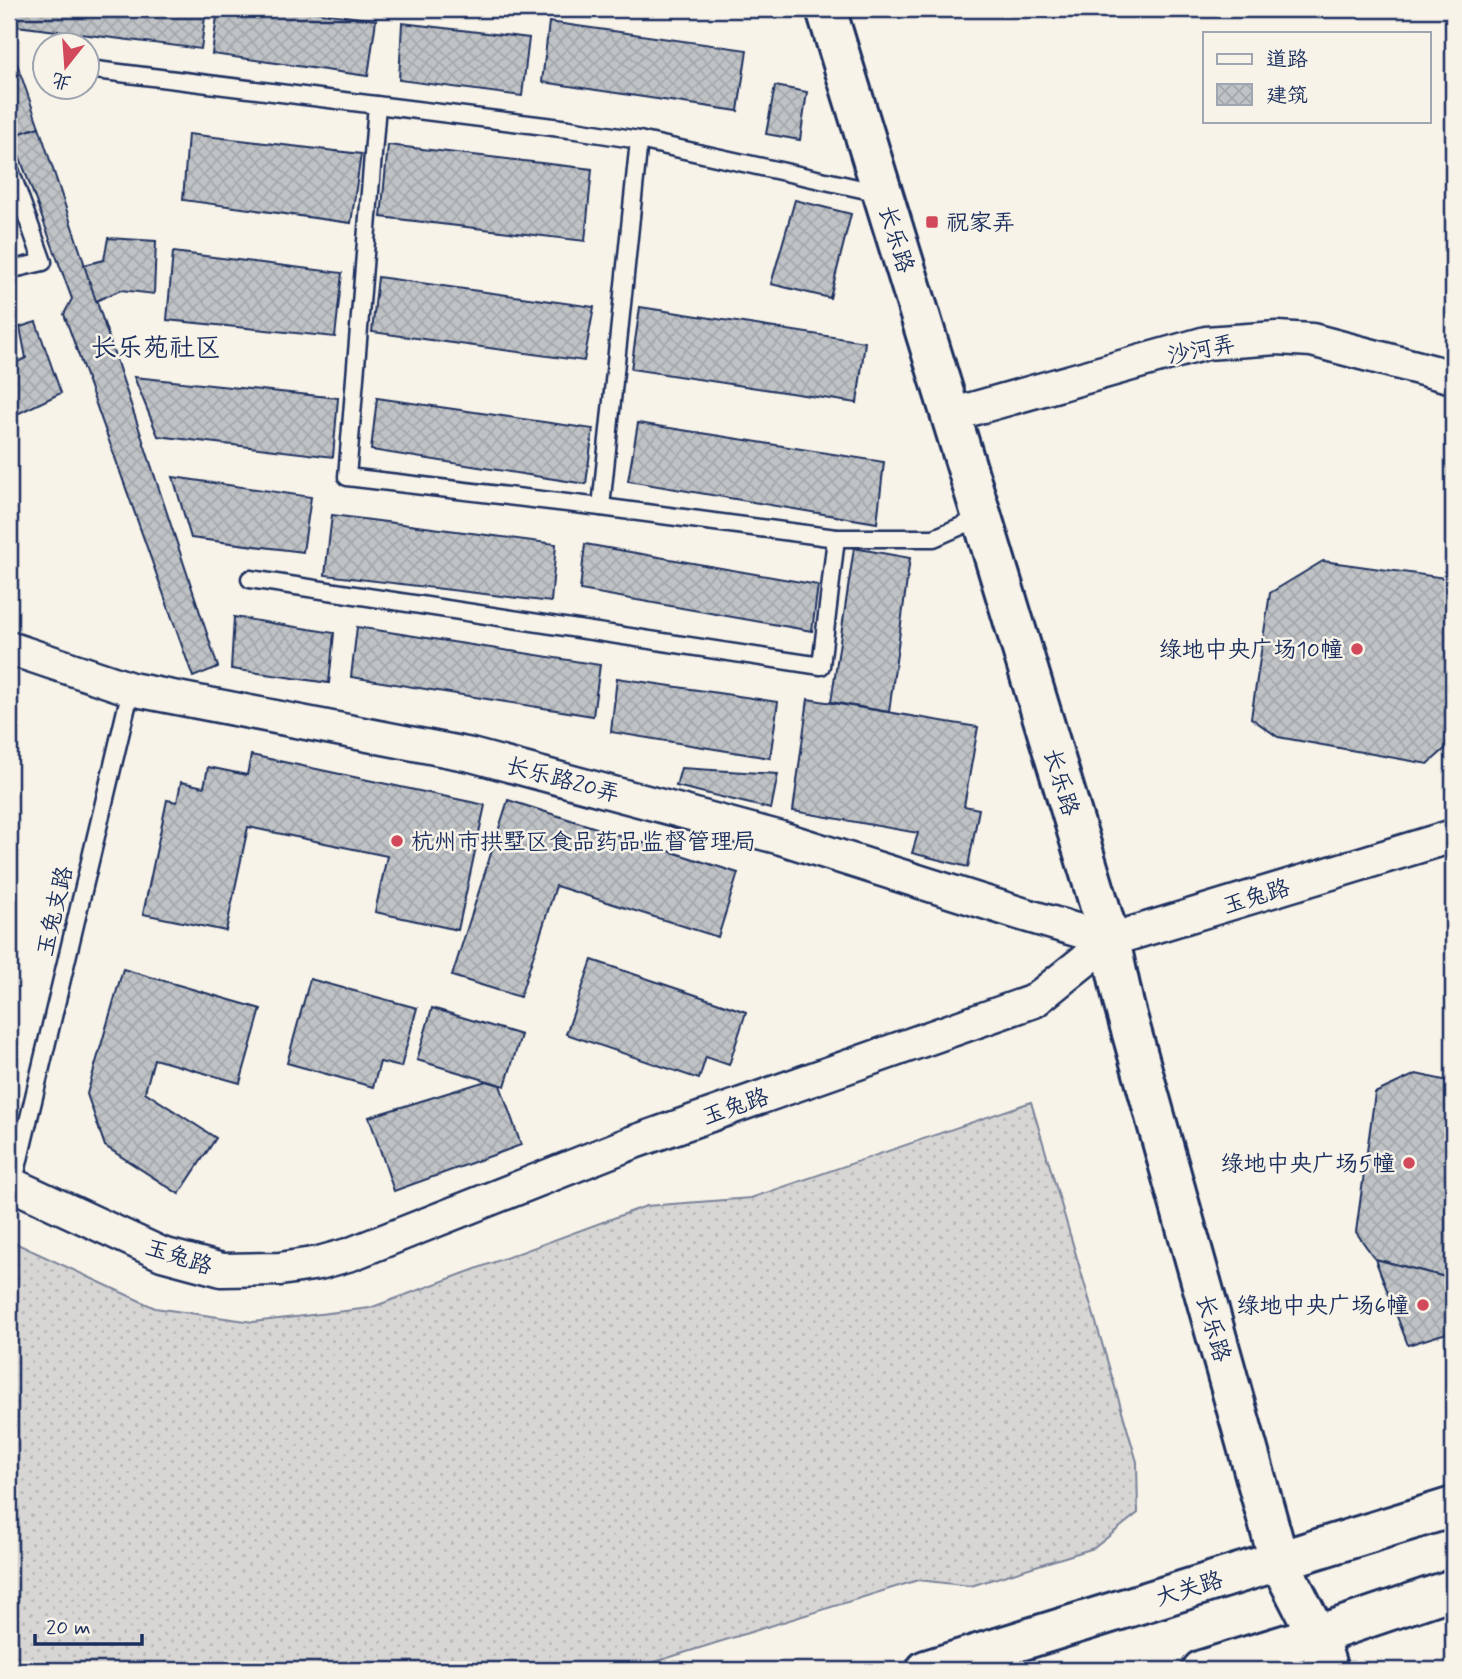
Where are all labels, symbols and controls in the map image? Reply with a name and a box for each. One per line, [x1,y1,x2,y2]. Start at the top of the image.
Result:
north arrow [32,32,102,102]
legend [1203,32,1430,122]
text: 道路 [1266,46,1308,74]
text: 北 [49,66,74,96]
text: 建筑 [1266,82,1308,110]
street label: 长乐路 [871,202,920,277]
place label: 祝家弄 [946,209,1015,239]
marker: 祝家弄 [924,214,940,230]
street label: 沙河弄 [1165,330,1238,372]
district label: 长乐苑社区 [91,332,221,366]
place label: 绿地中央广场10幢 [1159,636,1343,666]
marker: 绿地中央广场10幢 [1349,641,1365,657]
street label: 长乐路 [1036,745,1085,820]
street label: 长乐路20弄 [502,751,623,810]
place label: 杭州市拱墅区食品药品监督管理局 [411,828,756,858]
marker: 杭州市拱墅区食品药品监督管理局 [389,833,405,849]
street label: 玉兔支路 [31,863,81,960]
street label: 玉兔路 [1219,873,1294,922]
street label: 玉兔路 [698,1082,773,1133]
place label: 绿地中央广场5幢 [1220,1150,1395,1180]
marker: 绿地中央广场5幢 [1401,1155,1417,1171]
street label: 玉兔路 [141,1233,216,1283]
street label: 长乐路 [1188,1291,1236,1366]
place label: 绿地中央广场6幢 [1236,1292,1409,1322]
marker: 绿地中央广场6幢 [1415,1297,1431,1313]
street label: 大关路 [1152,1565,1227,1614]
scale bar [35,1602,142,1646]
text: 20 m [46,1614,91,1642]

